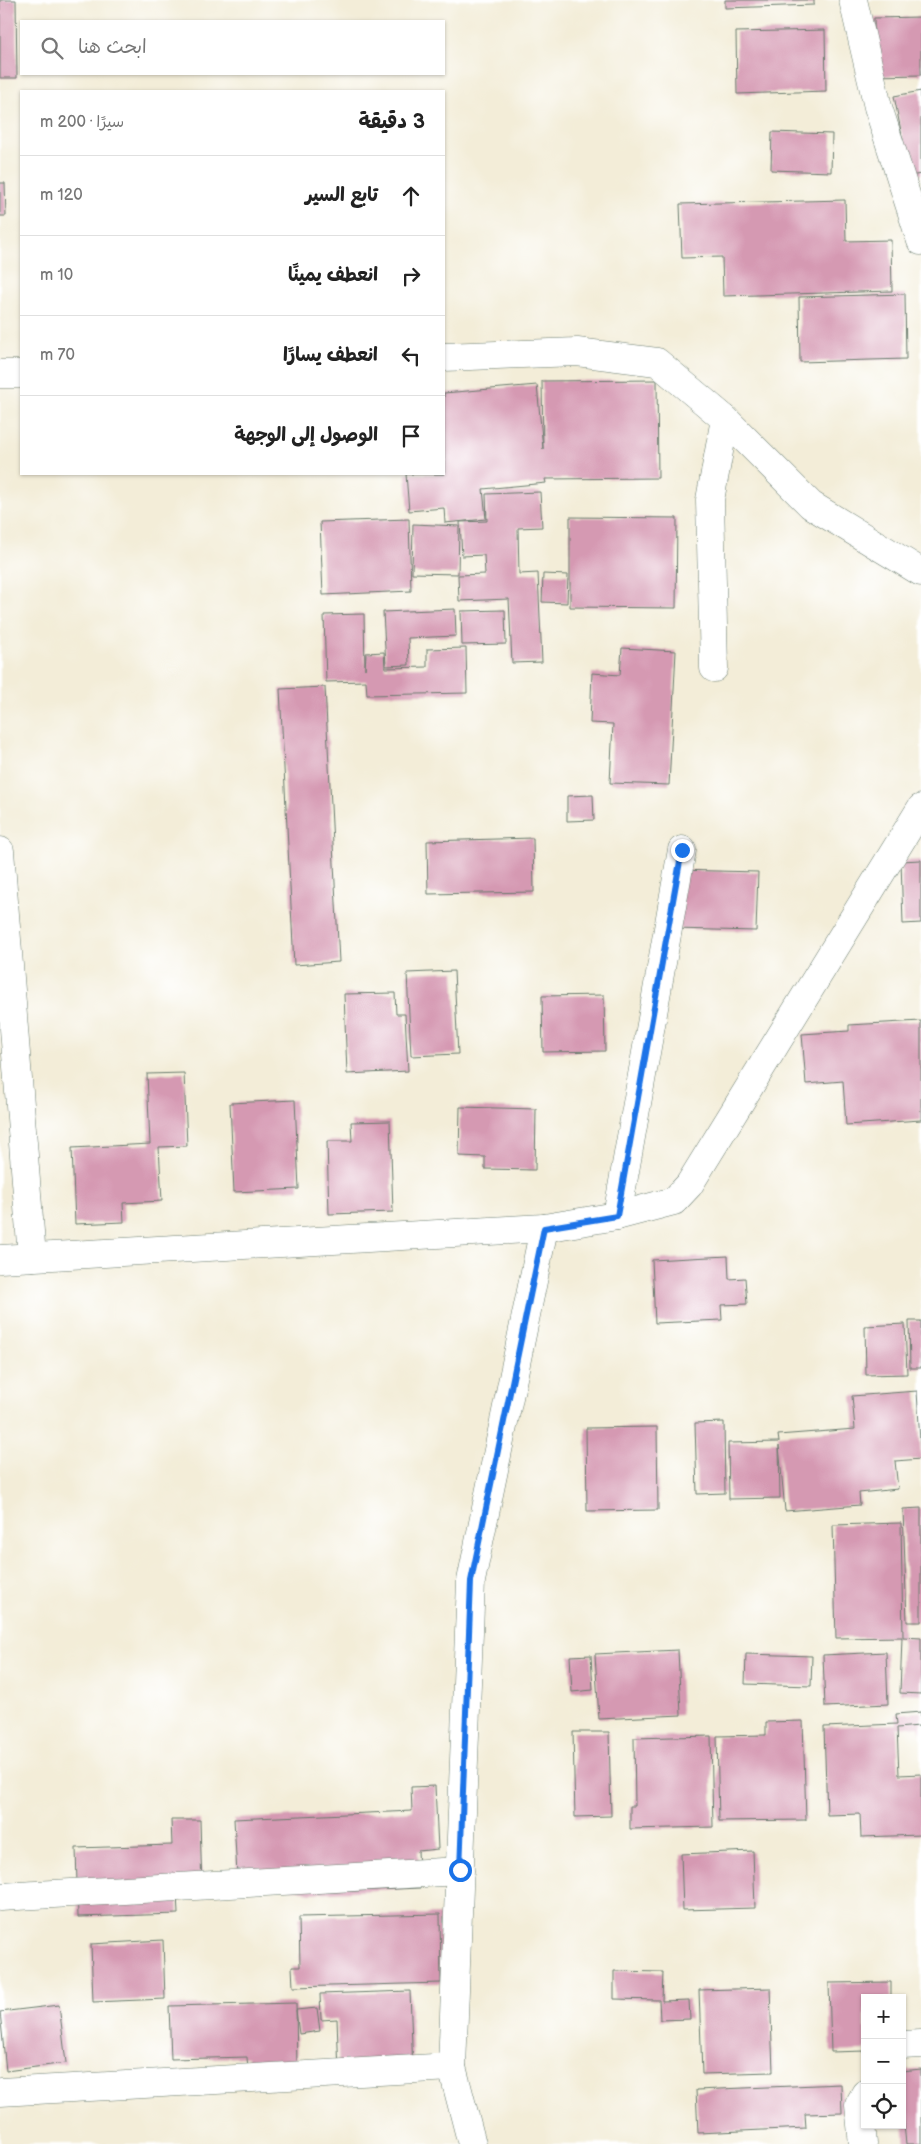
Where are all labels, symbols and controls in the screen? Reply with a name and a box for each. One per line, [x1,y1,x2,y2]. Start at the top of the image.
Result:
search box [20,20,445,75]
icon: search [38,34,66,62]
text: ابحث هنا [78,36,147,59]
text: 3 دقيقة [359,109,425,134]
text: سيرًا · 200 m [40,113,124,132]
icon: ahead [397,182,425,210]
text: تابع السير [305,184,378,207]
text: 120 m [40,186,83,205]
icon: right [397,262,425,290]
text: انعطف يمينًا [288,264,378,287]
text: 10 m [40,266,73,285]
icon: left [397,342,425,370]
text: انعطف يسارًا [283,344,378,367]
text: 70 m [40,346,75,365]
icon: arrive [397,422,425,450]
text: الوصول إلى الوجهة [234,424,378,447]
route end [671,839,694,862]
route start [449,1859,472,1882]
map controls [861,1994,906,2129]
button: + [861,1994,906,2039]
button: − [861,2039,906,2084]
button: locate [861,2084,906,2129]

